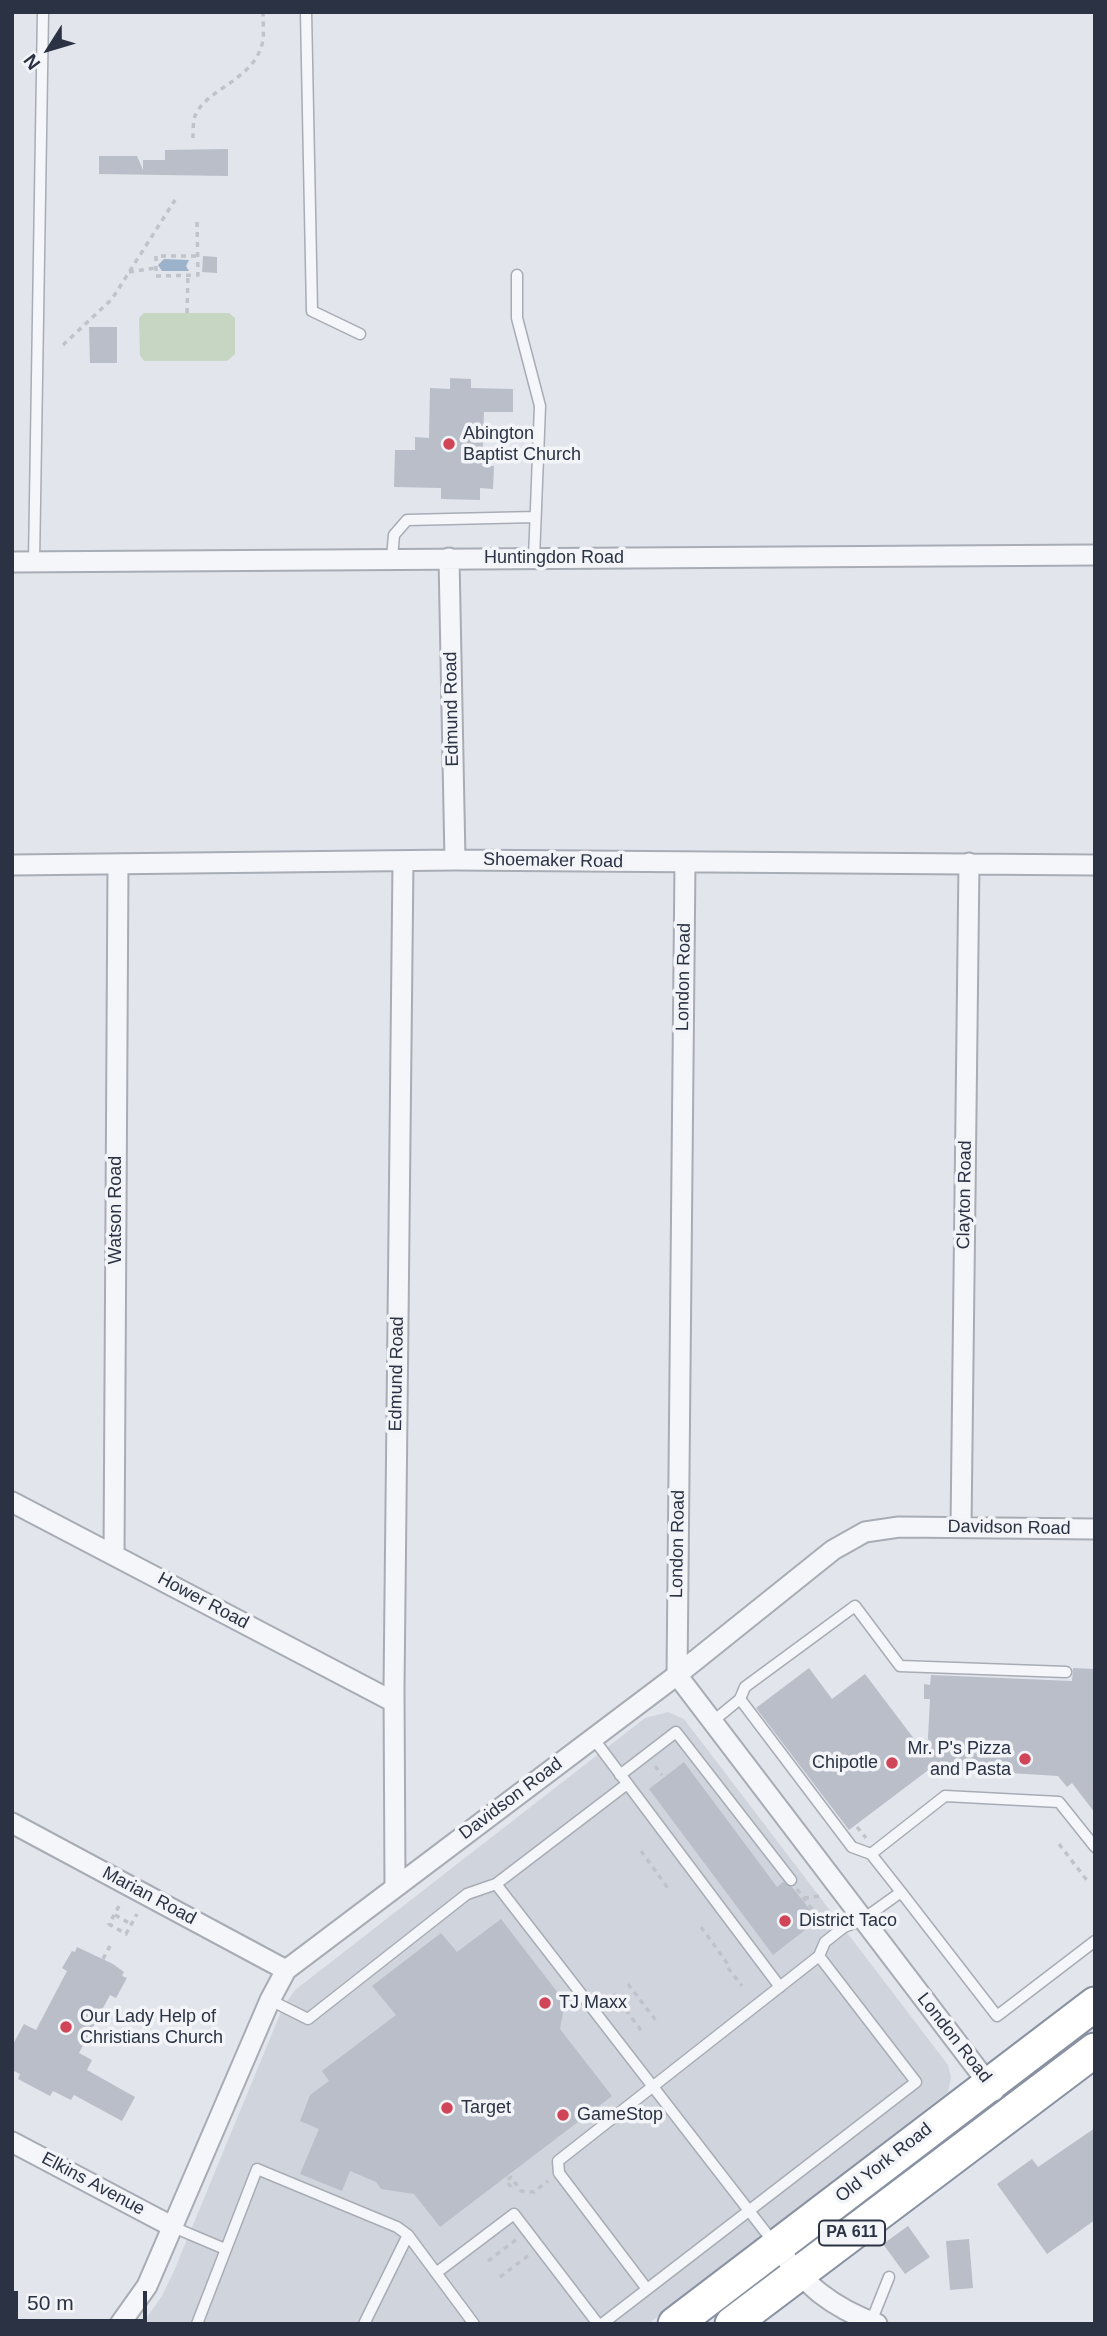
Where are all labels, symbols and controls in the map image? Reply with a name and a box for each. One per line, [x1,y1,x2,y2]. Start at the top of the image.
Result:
north arrow [14,14,84,84]
text: N [19,50,44,74]
place label: Abington Baptist Church [463,423,581,466]
marker: Abington Baptist Church [441,436,457,452]
street label: Huntingdon Road [484,547,624,569]
street label: Edmund Road [440,651,464,767]
street label: Shoemaker Road [483,849,623,873]
street label: London Road [672,923,696,1031]
street label: Clayton Road [953,1140,977,1250]
street label: Watson Road [105,1156,127,1264]
street label: Edmund Road [385,1316,409,1432]
street label: London Road [666,1490,690,1598]
street label: Davidson Road [947,1516,1071,1540]
street label: Hower Road [154,1568,252,1634]
place label: Mr. P's Pizza and Pasta [908,1738,1011,1780]
marker: Mr. P's Pizza and Pasta [1017,1751,1033,1767]
place label: Chipotle [812,1752,878,1774]
street label: Davidson Road [455,1753,567,1845]
marker: Chipotle [884,1755,900,1771]
street label: Marian Road [98,1862,200,1930]
place label: District Taco [799,1910,897,1932]
marker: District Taco [777,1913,793,1929]
street label: London Road [912,1989,996,2087]
place label: TJ Maxx [559,1992,627,2014]
marker: TJ Maxx [537,1995,553,2011]
place label: Our Lady Help of Christians Church [80,2006,223,2048]
marker: Our Lady Help of Christians Church [58,2019,74,2035]
place label: Target [461,2097,511,2119]
marker: Target [439,2100,455,2116]
place label: GameStop [577,2104,663,2126]
marker: GameStop [555,2107,571,2123]
street label: Old York Road [831,2119,937,2207]
street label: Elkins Avenue [38,2148,148,2220]
road number: PA 611 [819,2220,885,2246]
scale bar [18,2276,150,2320]
text: 50 m [27,2291,74,2314]

